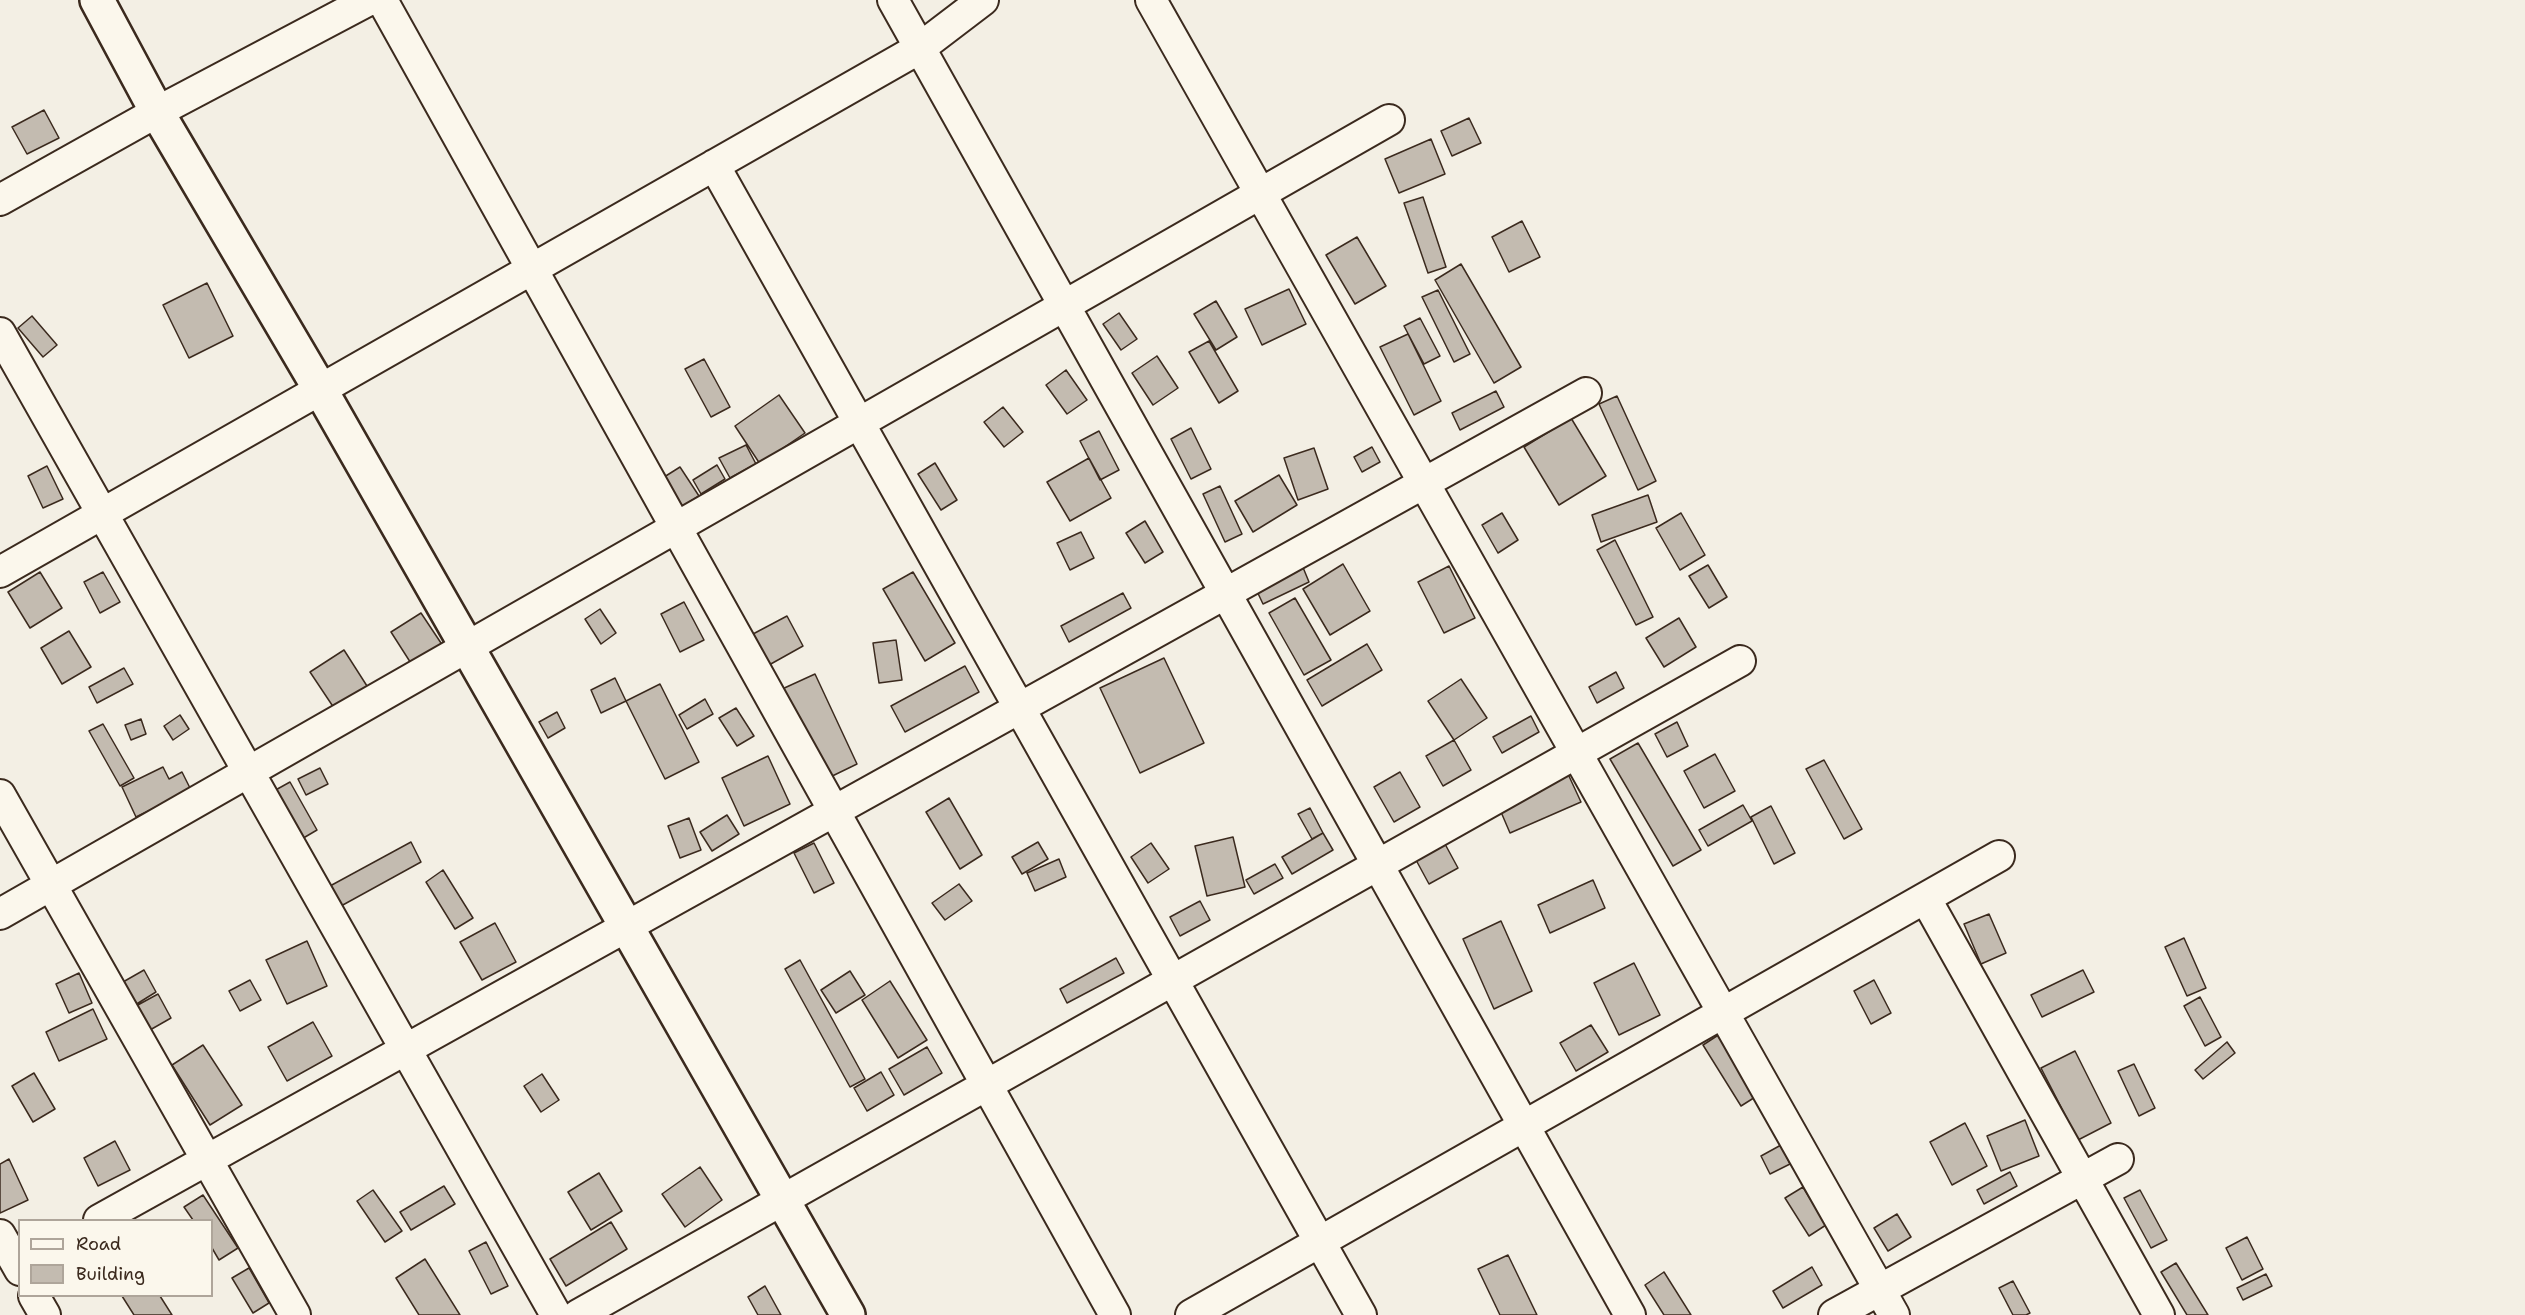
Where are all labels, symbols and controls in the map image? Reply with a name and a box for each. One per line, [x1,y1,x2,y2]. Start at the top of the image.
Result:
legend [18,1219,213,1297]
text: Road [76,1232,121,1256]
text: Building [76,1262,145,1286]

